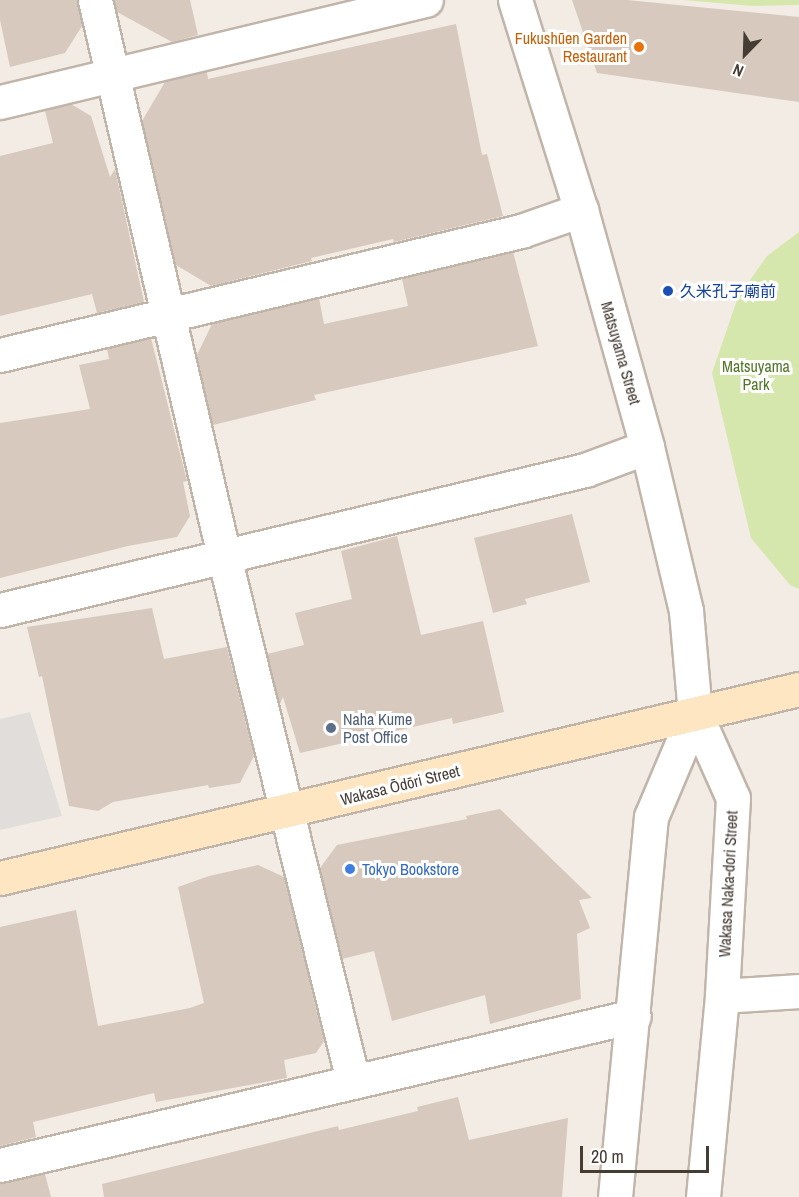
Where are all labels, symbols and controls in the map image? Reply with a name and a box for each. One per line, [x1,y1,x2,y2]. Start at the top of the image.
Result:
north arrow [715,24,775,84]
place label: Fukushūen Garden Restaurant [515,28,627,66]
marker: Fukushūen Garden Restaurant [632,40,646,54]
text: N [729,59,747,83]
place label: 久米孔子廟前 [680,281,776,301]
marker: 久米孔子廟前 [661,284,675,298]
street label: Matsuyama Street [597,299,645,407]
park label: Matsuyama Park [722,356,790,394]
place label: Naha Kume Post Office [343,709,412,747]
marker: Naha Kume Post Office [324,721,338,735]
street label: Wakasa Ōdōri Street [338,761,462,809]
street label: Wakasa Naka-dori Street [715,810,741,958]
place label: Tokyo Bookstore [362,859,459,879]
marker: Tokyo Bookstore [343,862,357,876]
scale bar [583,1134,712,1172]
text: 20 m [591,1144,624,1169]

